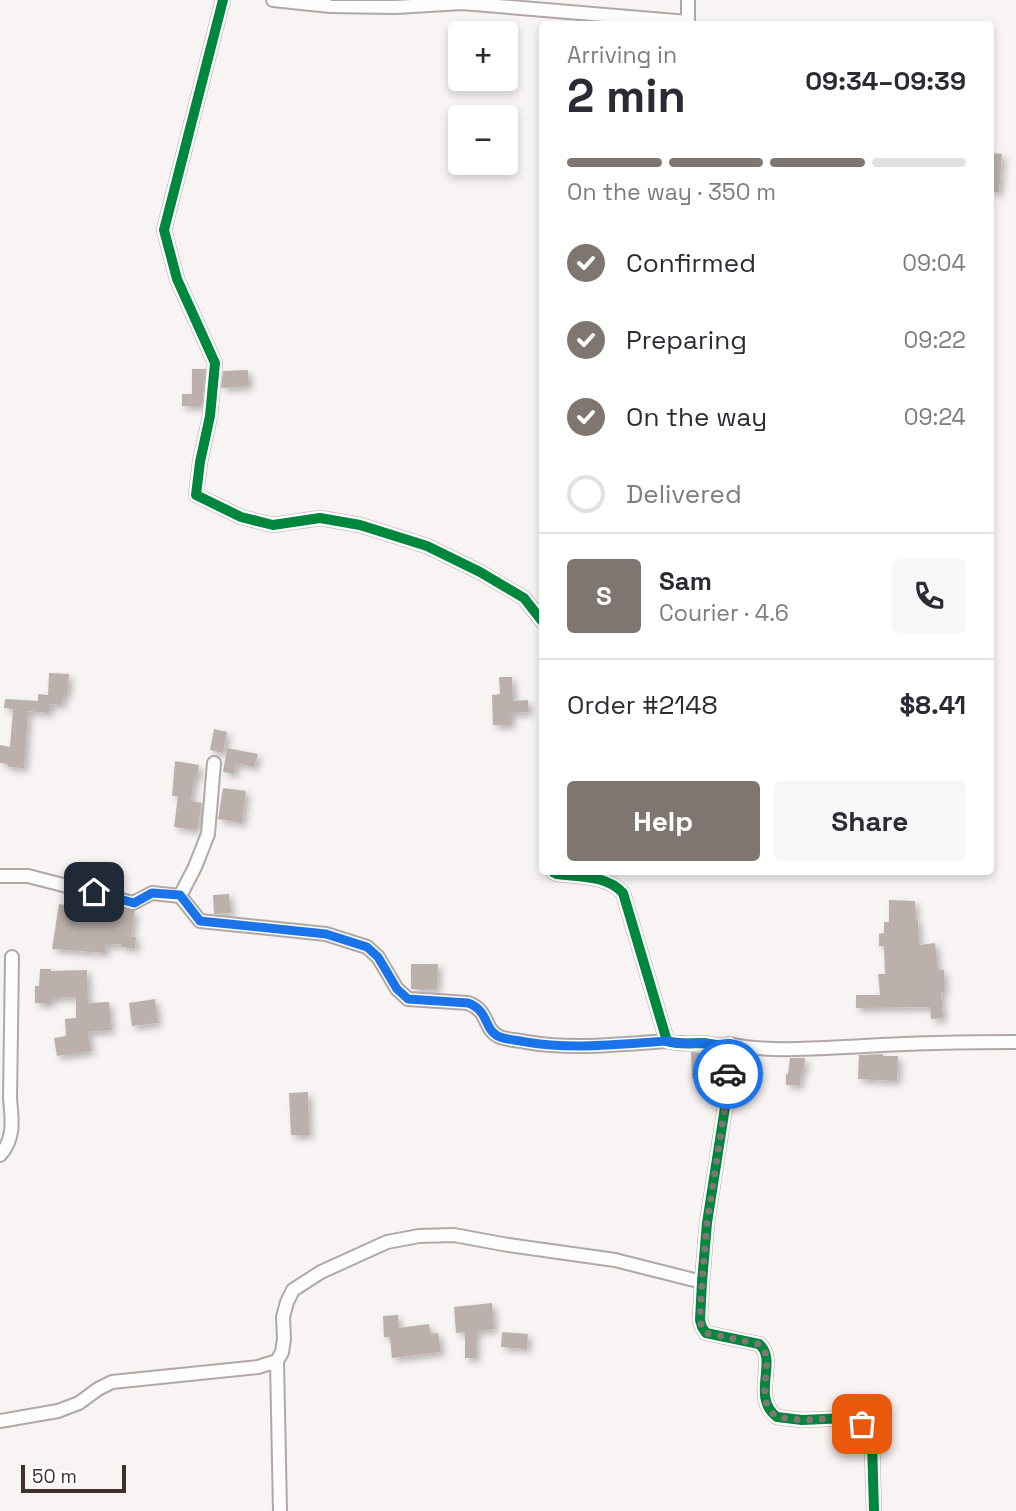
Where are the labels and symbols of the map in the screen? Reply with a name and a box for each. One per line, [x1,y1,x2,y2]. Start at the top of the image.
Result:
pin [64,862,124,922]
courier [693,1039,763,1109]
pin [832,1394,892,1454]
scale bar [21,1462,126,1494]

